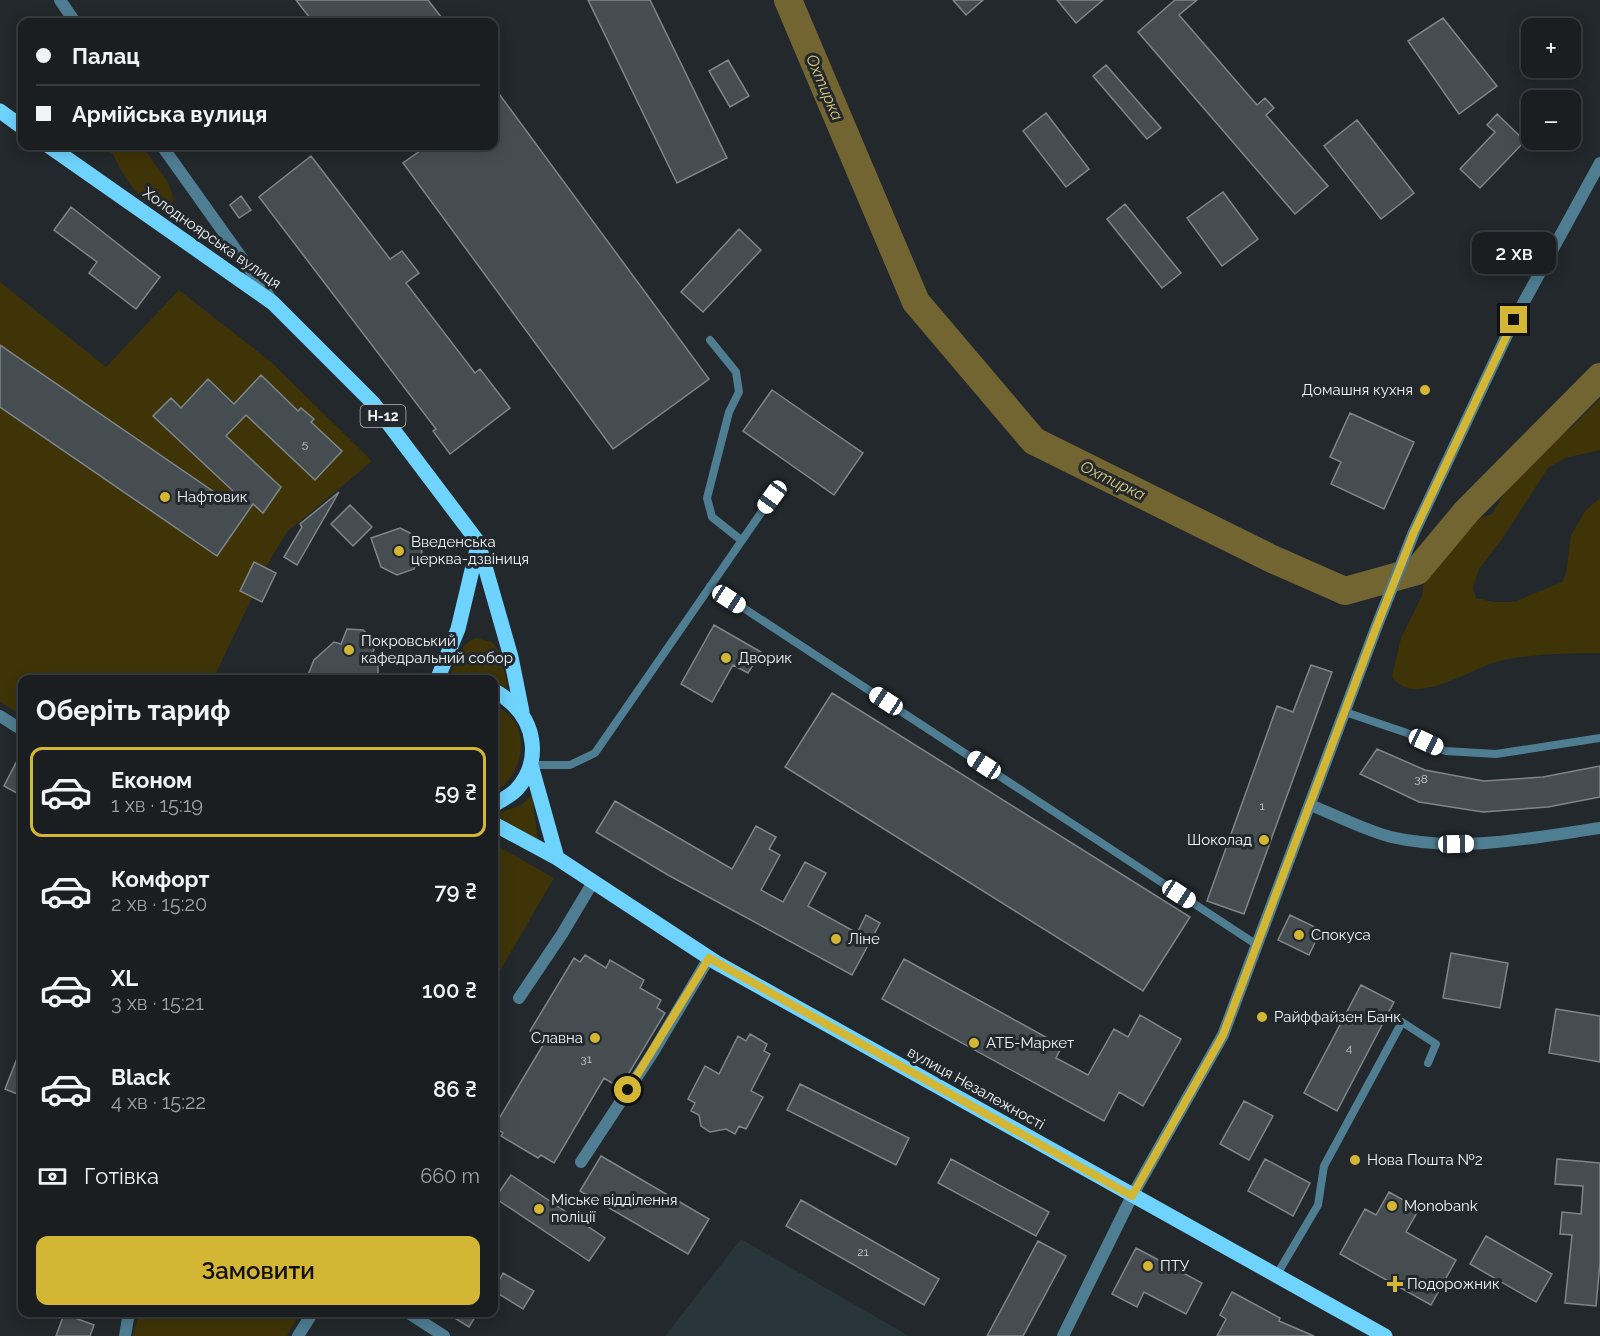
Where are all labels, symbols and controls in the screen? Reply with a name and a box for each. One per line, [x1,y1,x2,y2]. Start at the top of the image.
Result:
map controls [1521,18,1581,150]
button: + [1521,18,1581,78]
text: Палац [72,43,140,69]
water label: Охтирка [802,51,847,123]
button: − [1521,90,1581,150]
text: Армійська вулиця [72,101,267,127]
street label: Холодноярська вулиця [139,183,285,293]
callout: 2 хв [1472,233,1556,275]
text: 2 хв [1495,241,1533,265]
route end [1500,306,1527,333]
place label: Домашня кухня [1302,381,1413,399]
marker: Домашня кухня [1418,383,1432,397]
road number: Н-12 [360,405,406,427]
house number: 5 [302,437,309,451]
water label: Охтирка [1077,457,1149,504]
car [754,477,790,517]
place label: Нафтовик [177,488,248,506]
marker: Нафтовик [158,490,172,504]
place label: Введенська церква-дзвіниця [411,533,529,568]
marker: Введенська церква-дзвіниця [392,544,406,558]
car [709,582,749,616]
place label: Покровський кафедральний собор [361,632,513,667]
marker: Покровський кафедральний собор [342,643,356,657]
place label: Дворик [738,649,792,667]
marker: Дворик [719,651,733,665]
car [866,684,906,718]
text: Оберіть тариф [36,695,230,726]
car [1406,726,1446,758]
car [964,748,1004,782]
icon: car [39,765,93,819]
text: Економ [111,767,192,793]
house number: 38 [1414,772,1428,786]
text: 59 ₴ [434,779,477,805]
text: 1 хв · 15:19 [111,793,203,817]
house number: 1 [1259,799,1265,813]
place label: Шоколад [1187,831,1252,849]
marker: Шоколад [1257,833,1271,847]
car [1438,835,1474,853]
icon: car [39,864,93,918]
text: Комфорт [111,866,209,892]
car [1159,877,1199,911]
text: 79 ₴ [434,878,477,904]
text: 2 хв · 15:20 [111,892,207,916]
place label: Спокуса [1311,926,1371,944]
marker: Спокуса [1292,928,1306,942]
place label: Ліне [848,930,880,948]
marker: Ліне [829,932,843,946]
icon: car [39,963,93,1017]
text: XL [111,965,138,991]
text: 100 ₴ [422,977,477,1003]
text: 3 хв · 15:21 [111,991,204,1015]
place label: Райффайзен Банк [1274,1008,1401,1026]
marker: Райффайзен Банк [1255,1010,1269,1024]
place label: Славна [531,1029,583,1047]
marker: Славна [588,1031,602,1045]
place label: АТБ-Маркет [986,1034,1074,1052]
marker: АТБ-Маркет [967,1036,981,1050]
house number: 4 [1346,1041,1353,1055]
street label: вулиця Незалежності [904,1043,1048,1133]
house number: 31 [580,1052,592,1066]
icon: car [39,1062,93,1116]
text: Black [111,1064,170,1090]
text: 86 ₴ [433,1076,477,1102]
route start [614,1076,641,1103]
text: 4 хв · 15:22 [111,1090,206,1114]
place label: Нова Пошта №2 [1367,1151,1483,1169]
marker: Нова Пошта №2 [1348,1153,1362,1167]
icon: cash [36,1160,69,1193]
text: Готівка [84,1163,159,1189]
text: 660 m [420,1164,480,1188]
place label: Міське відділення поліції [551,1191,678,1226]
place label: Monobank [1404,1197,1478,1215]
marker: Monobank [1385,1199,1399,1213]
marker: Міське відділення поліції [532,1202,546,1216]
button: Замовити [36,1236,480,1305]
house number: 21 [857,1245,869,1259]
place label: ПТУ [1160,1257,1190,1275]
marker: ПТУ [1141,1259,1155,1273]
place label: Подорожник [1407,1275,1500,1293]
marker: Подорожник [1388,1277,1402,1291]

